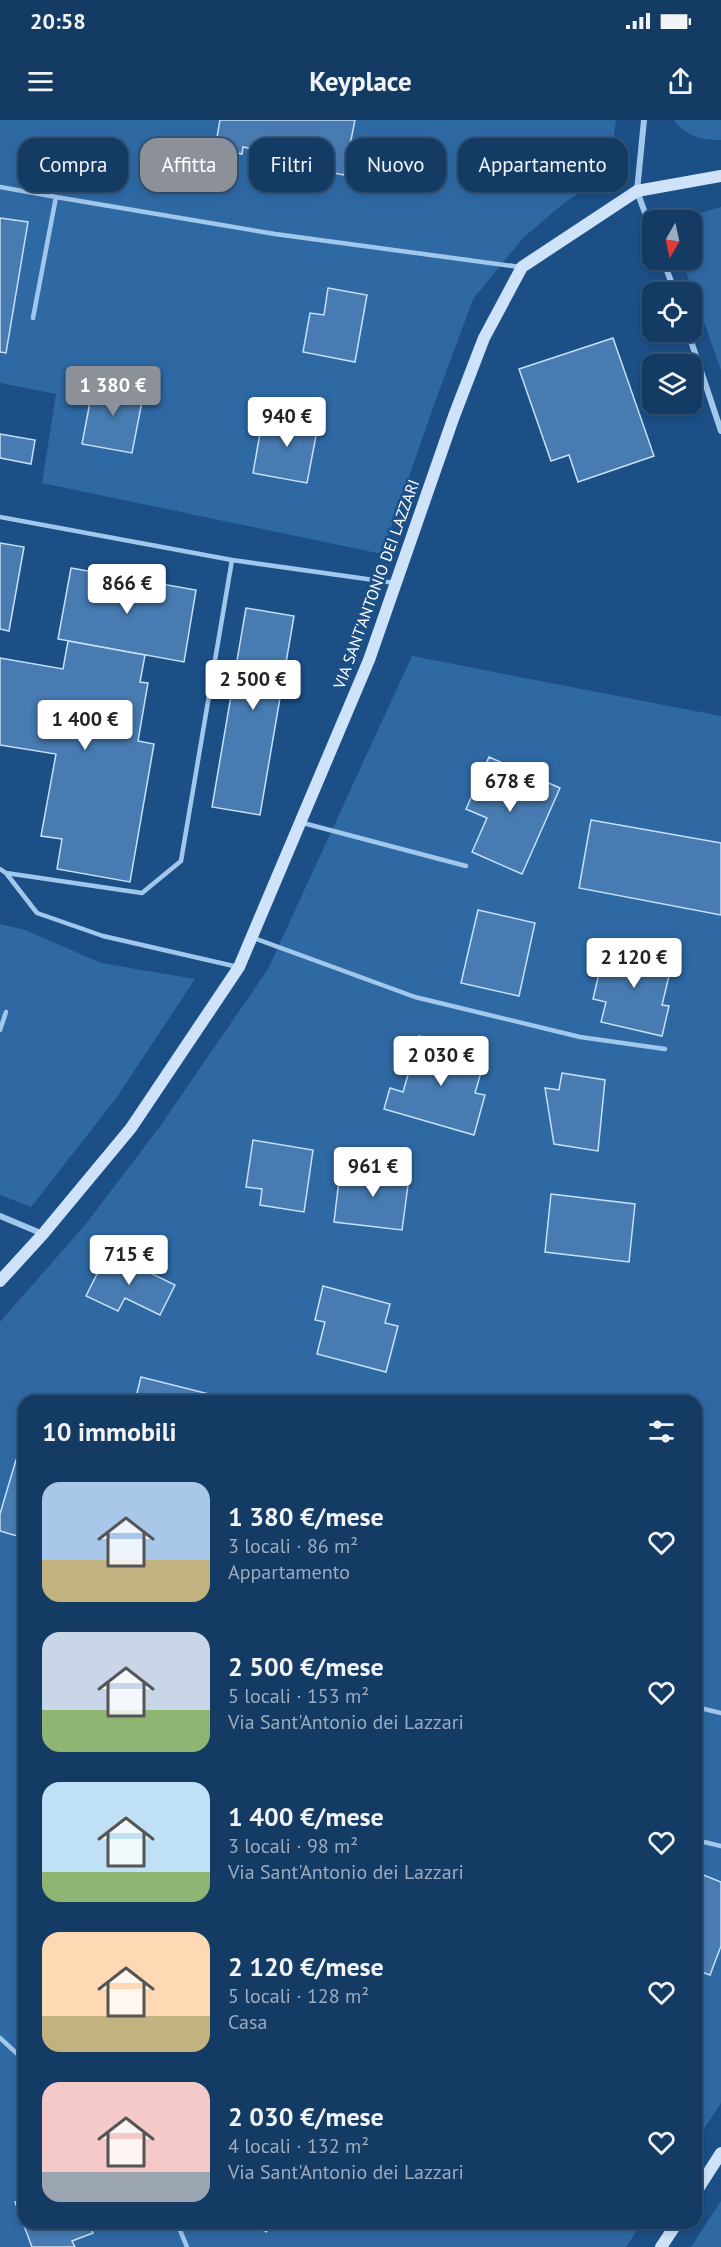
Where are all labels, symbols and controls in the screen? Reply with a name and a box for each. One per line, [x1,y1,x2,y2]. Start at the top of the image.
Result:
text: 20:58 [30,7,86,35]
text: Keyplace [309,64,412,98]
icon: menu [24,65,57,98]
icon: share [664,65,697,98]
chip: Compra [18,138,128,192]
chip: Affitta [140,138,237,192]
chip: Filtri [249,138,334,192]
chip: Nuovo [346,138,446,192]
chip: Appartamento [458,138,628,192]
north arrow [642,210,702,270]
map controls [642,210,702,414]
button: locate [642,282,702,342]
button: layers [642,354,702,414]
pin: 1 380 € [58,366,168,417]
text: 1 380 € [80,372,146,398]
pin: 940 € [245,397,329,448]
text: 940 € [262,403,312,429]
street label: VIA SANT'ANTONIO DEI LAZZARI [328,477,423,692]
pin: 866 € [85,564,169,615]
text: 866 € [102,570,152,596]
pin: 2 500 € [198,660,308,711]
text: 2 500 € [220,666,286,692]
pin: 1 400 € [30,700,140,751]
text: 1 400 € [52,706,118,732]
pin: 678 € [468,762,552,813]
text: 678 € [485,768,535,794]
pin: 2 120 € [579,938,689,989]
text: 2 120 € [601,944,667,970]
pin: 2 030 € [386,1036,496,1087]
text: 2 030 € [408,1042,474,1068]
pin: 961 € [331,1147,415,1198]
text: 961 € [348,1153,398,1179]
pin: 715 € [87,1235,171,1286]
text: 715 € [104,1241,154,1267]
text: 10 immobili [42,1415,176,1448]
icon: filters [645,1415,678,1448]
text: 1 380 €/mese [228,1500,384,1533]
icon: home [90,1506,162,1578]
icon: heart [645,1526,678,1559]
text: 3 locali · 86 m² [228,1533,358,1559]
text: Appartamento [228,1559,350,1585]
text: 2 500 €/mese [228,1650,384,1683]
icon: home [90,1656,162,1728]
icon: heart [645,1676,678,1709]
text: 5 locali · 153 m² [228,1683,369,1709]
text: Via Sant'Antonio dei Lazzari [228,1709,464,1735]
text: 1 400 €/mese [228,1800,384,1833]
icon: home [90,1806,162,1878]
icon: heart [645,1826,678,1859]
text: 3 locali · 98 m² [228,1833,358,1859]
text: Via Sant'Antonio dei Lazzari [228,1859,464,1885]
text: 2 120 €/mese [228,1950,384,1983]
icon: home [90,1956,162,2028]
icon: heart [645,1976,678,2009]
text: 5 locali · 128 m² [228,1983,369,2009]
text: Casa [228,2009,267,2035]
text: 2 030 €/mese [228,2100,384,2133]
icon: home [90,2106,162,2178]
icon: heart [645,2126,678,2159]
text: 4 locali · 132 m² [228,2133,369,2159]
text: Via Sant'Antonio dei Lazzari [228,2159,464,2185]

